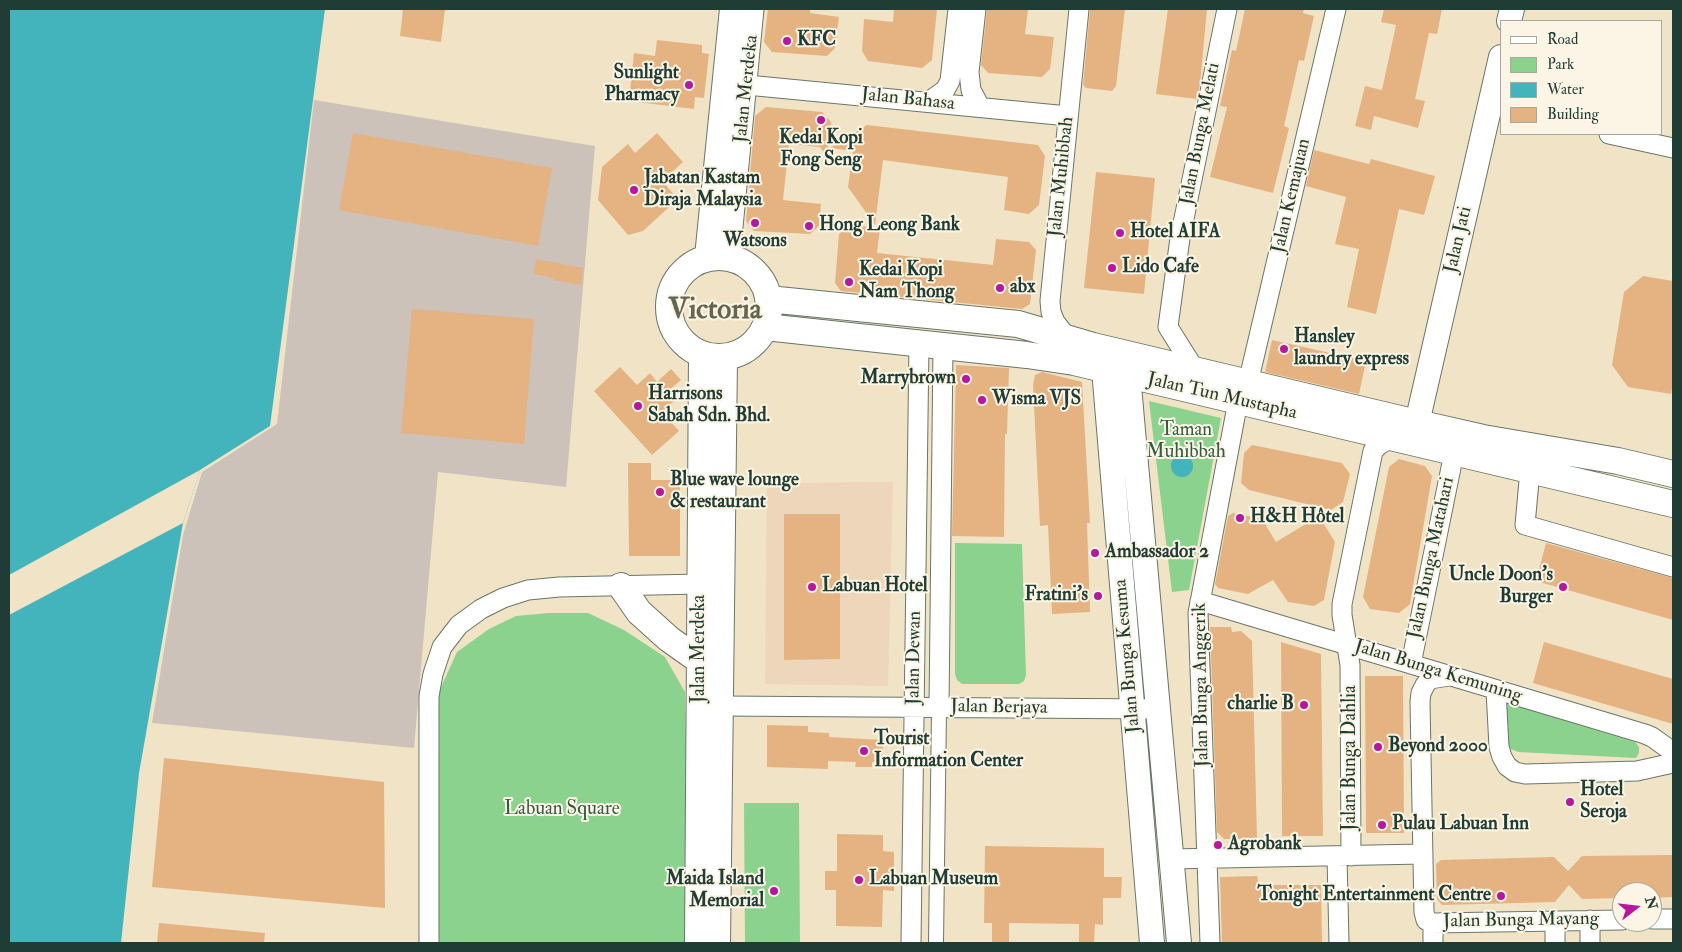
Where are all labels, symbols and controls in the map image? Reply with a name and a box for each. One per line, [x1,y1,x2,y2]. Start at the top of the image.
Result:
legend [1500,20,1662,135]
place label: KFC [797,30,836,52]
text: Road [1547,30,1578,49]
street label: Jalan Merdeka [730,34,764,144]
marker: KFC [781,35,793,47]
text: Park [1547,55,1574,74]
street label: Jalan Bunga Melati [1176,61,1226,207]
place label: Sunlight Pharmacy [604,63,679,107]
marker: Sunlight Pharmacy [683,79,695,91]
text: Water [1547,80,1584,99]
street label: Jalan Bahasa [860,84,956,116]
text: Building [1547,105,1599,124]
marker: Kedai Kopi Fong Seng [815,114,827,126]
street label: Jalan Muhibbah [1044,116,1080,238]
place label: Kedai Kopi Fong Seng [779,128,863,172]
street label: Jalan Kemajuan [1268,136,1316,256]
place label: Jabatan Kastam Diraja Malaysia [644,168,762,212]
marker: Jabatan Kastam Diraja Malaysia [628,184,640,196]
street label: Jalan Jati [1440,204,1478,276]
place label: Hong Leong Bank [819,215,960,237]
marker: Watsons [749,217,761,229]
marker: Hong Leong Bank [803,220,815,232]
place label: Hotel AIFA [1130,222,1221,244]
marker: Hotel AIFA [1114,227,1126,239]
place label: Watsons [723,231,787,253]
place label: Lido Cafe [1122,257,1199,279]
place label: Kedai Kopi Nam Thong [859,260,954,304]
marker: Lido Cafe [1106,262,1118,274]
marker: Kedai Kopi Nam Thong [843,276,855,288]
place label: abx [1010,277,1035,299]
marker: abx [994,282,1006,294]
district label: Victoria [668,295,762,329]
place label: Hansley laundry express [1294,327,1409,371]
marker: Hansley laundry express [1278,343,1290,355]
place label: Marrybrown [861,368,956,390]
street label: Jalan Tun Mustapha [1145,369,1299,425]
marker: Marrybrown [960,373,972,385]
place label: Harrisons Sabah Sdn. Bhd. [648,384,770,428]
place label: Wisma VJS [992,389,1081,411]
marker: Wisma VJS [976,394,988,406]
marker: Harrisons Sabah Sdn. Bhd. [632,400,644,412]
park label: Taman Muhibbah [1146,420,1226,464]
place label: Blue wave lounge & restaurant [670,470,799,514]
street label: Jalan Bunga Matahari [1404,475,1460,641]
marker: Blue wave lounge & restaurant [654,486,666,498]
place label: H&H Hôtel [1250,507,1344,529]
marker: H&H Hôtel [1234,512,1246,524]
place label: Ambassador 2 [1105,542,1209,564]
marker: Ambassador 2 [1089,547,1101,559]
place label: Uncle Doon's Burger [1449,565,1553,609]
place label: Labuan Hotel [822,576,928,598]
street label: Jalan Bunga Kesuma [1110,578,1146,734]
marker: Labuan Hotel [806,581,818,593]
marker: Uncle Doon's Burger [1557,581,1569,593]
place label: Fratini's [1025,585,1088,607]
marker: Fratini's [1092,590,1104,602]
street label: Jalan Merdeka [689,595,711,703]
street label: Jalan Bunga Anggerik [1189,603,1215,767]
street label: Jalan Dewan [903,611,927,705]
street label: Jalan Bunga Kemuning [1351,636,1525,708]
street label: Jalan Bunga Dahlia [1340,685,1362,831]
place label: charlie B [1227,694,1294,716]
street label: Jalan Berjaya [950,696,1048,720]
marker: charlie B [1298,699,1310,711]
place label: Tourist Information Center [874,729,1023,773]
place label: Beyond 2000 [1388,736,1488,758]
marker: Beyond 2000 [1372,741,1384,753]
marker: Tourist Information Center [858,745,870,757]
place label: Hotel Seroja [1580,780,1627,824]
marker: Hotel Seroja [1564,796,1576,808]
park label: Labuan Square [504,799,620,821]
place label: Pulau Labuan Inn [1392,814,1529,836]
marker: Pulau Labuan Inn [1376,819,1388,831]
place label: Agrobank [1228,834,1302,856]
marker: Agrobank [1212,839,1224,851]
place label: Maida Island Memorial [666,869,764,913]
place label: Labuan Museum [869,869,998,891]
marker: Labuan Museum [853,874,865,886]
north arrow [1612,882,1662,932]
marker: Maida Island Memorial [768,885,780,897]
place label: Tonight Entertainment Centre [1257,885,1491,907]
marker: Tonight Entertainment Centre [1495,890,1507,902]
text: N [1641,895,1661,911]
street label: Jalan Bunga Mayang [1443,908,1599,934]

